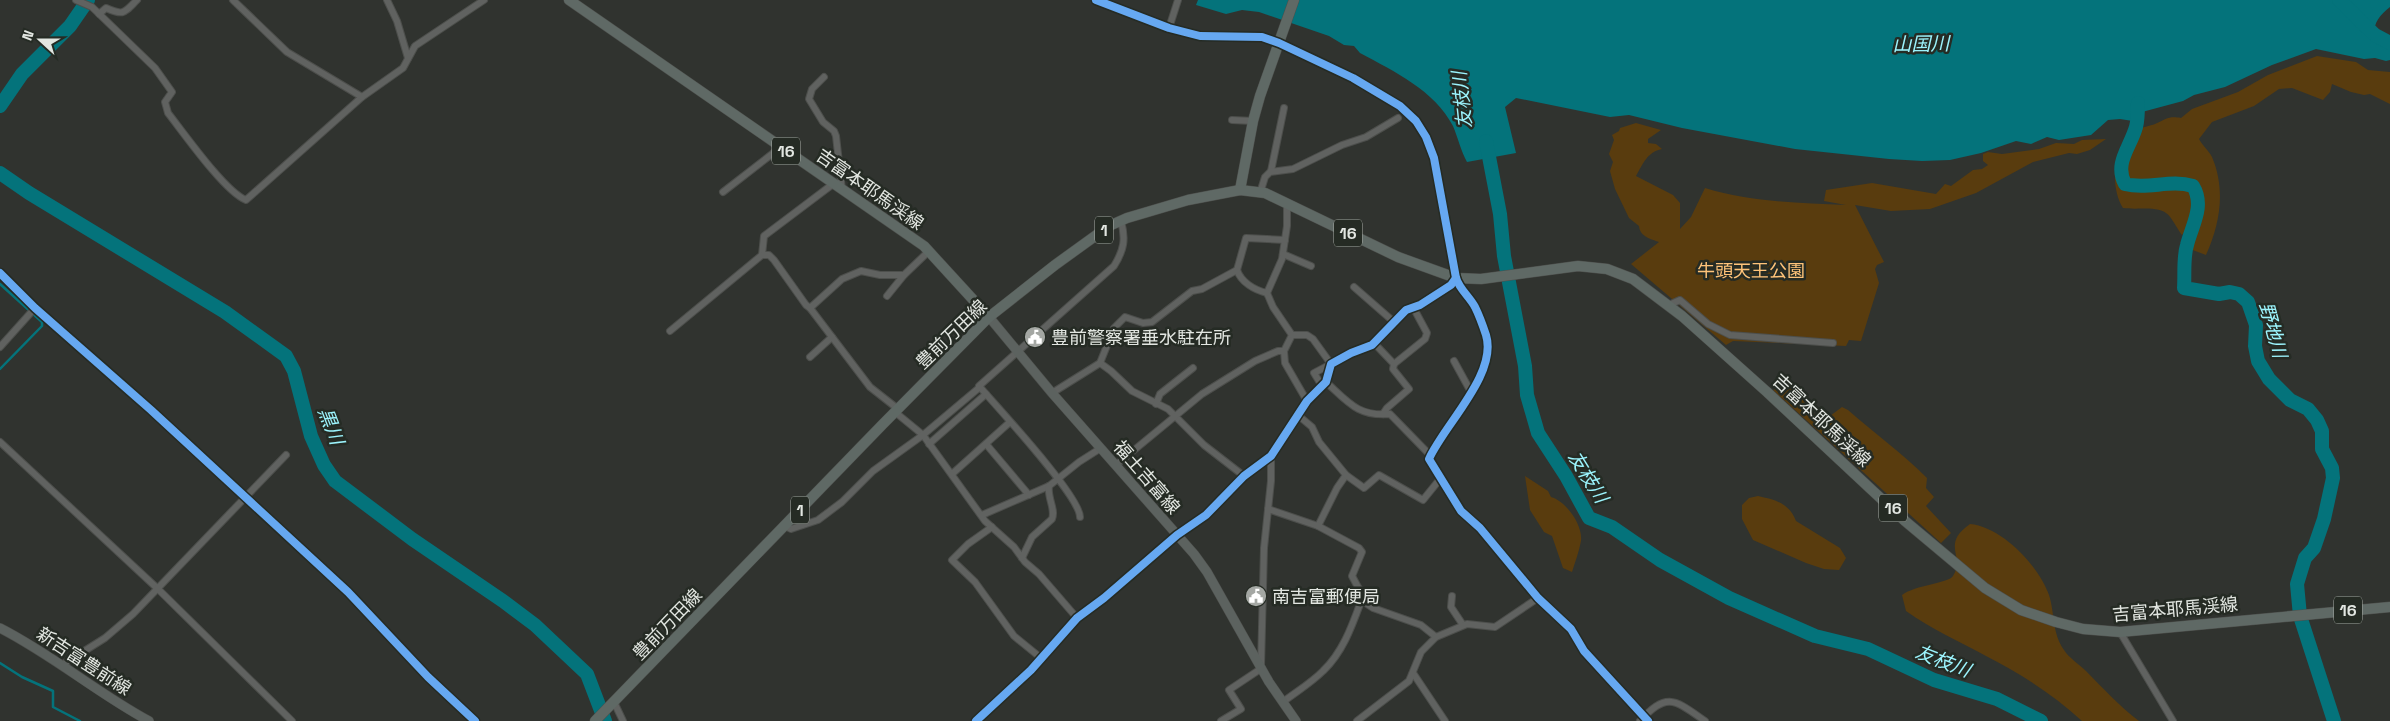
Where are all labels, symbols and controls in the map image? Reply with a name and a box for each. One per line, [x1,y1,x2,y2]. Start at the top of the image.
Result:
north arrow [15,15,65,65]
text: N [18,28,38,43]
water label: 山国川 [1892,31,1952,57]
water label: 友枝川 [1446,68,1477,130]
road number: 16 [772,138,800,164]
street label: 吉富本耶馬渓線 [812,143,928,235]
road number: 1 [1095,216,1113,244]
road number: 16 [1334,220,1362,247]
park label: 牛頭天王公園 [1697,259,1805,282]
street label: 豊前万田線 [911,294,991,374]
water label: 野地川 [2254,299,2293,363]
public building icon: 豊前警察署垂水駐在所 [1023,325,1047,349]
place label: 豊前警察署垂水駐在所 [1051,326,1231,349]
street label: 吉富本耶馬渓線 [1768,369,1876,471]
water label: 黒川 [313,404,350,450]
street label: 福土吉富線 [1109,435,1185,519]
water label: 友枝川 [1562,446,1615,509]
road number: 16 [1879,494,1907,522]
road number: 1 [791,496,809,524]
street label: 豊前万田線 [627,584,707,664]
public building icon: 南吉富郵便局 [1244,584,1268,608]
place label: 南吉富郵便局 [1272,585,1380,608]
street label: 吉富本耶馬渓線 [2111,592,2239,626]
road number: 16 [2334,596,2362,624]
street label: 新吉富豊前線 [32,622,136,700]
water label: 友枝川 [1912,639,1976,684]

